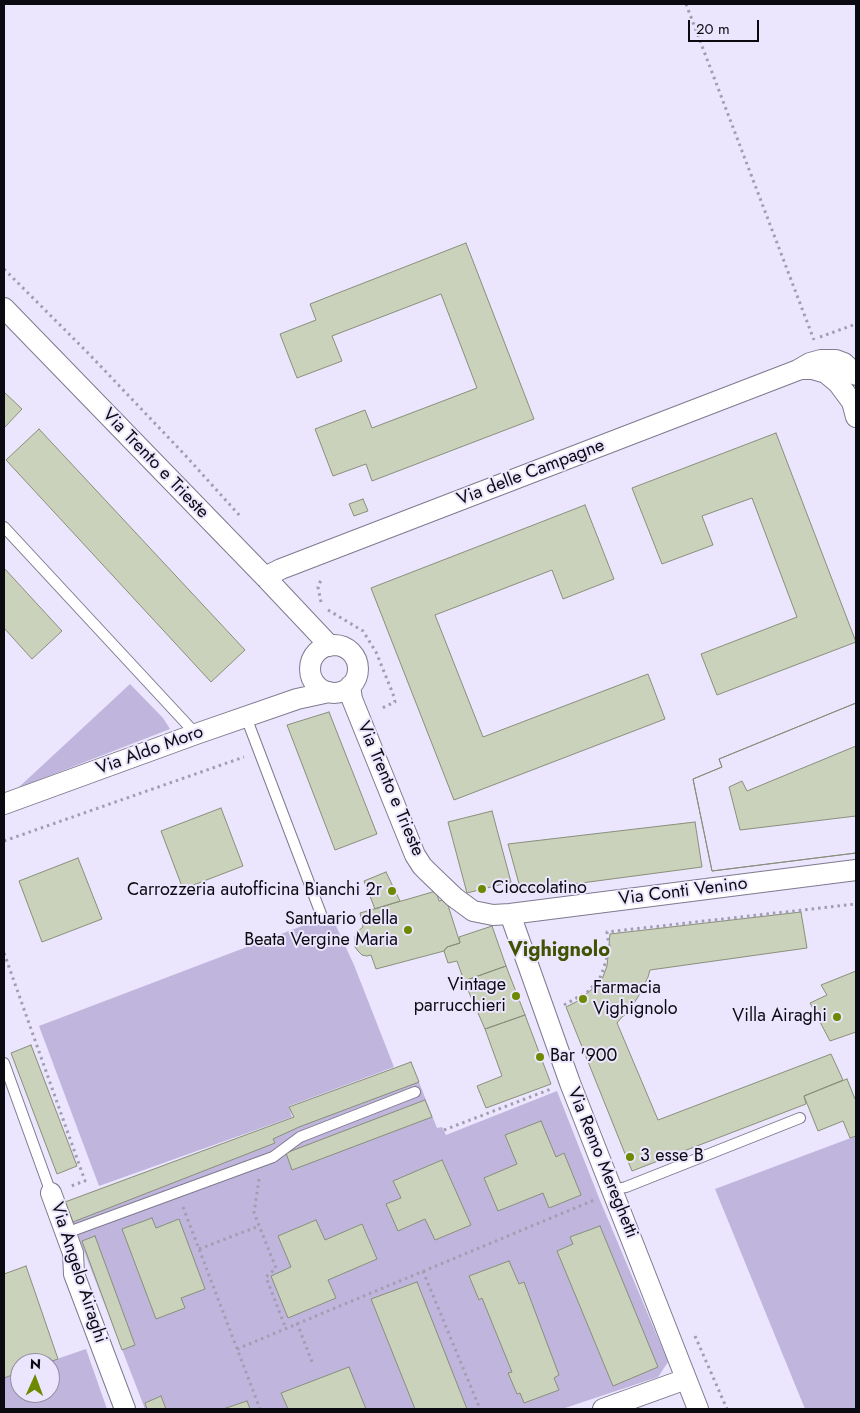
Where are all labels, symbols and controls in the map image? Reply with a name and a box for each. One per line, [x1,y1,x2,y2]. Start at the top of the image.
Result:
scale bar [690,10,761,42]
text: 20 m [696,18,730,40]
street label: Via Trento e Trieste [97,405,213,523]
street label: Via delle Campagne [454,435,608,511]
street label: Via Trento e Trieste [352,718,428,860]
street label: Via Aldo Moro [94,722,206,780]
street label: Via Conti Venino [617,873,749,911]
place label: Cioccolatino [492,878,587,900]
place label: Carrozzeria autofficina Bianchi 2r [127,880,382,902]
marker: Cioccolatino [476,883,488,895]
marker: Carrozzeria autofficina Bianchi 2r [386,885,398,897]
place label: Santuario della Beata Vergine Maria [244,909,398,952]
marker: Santuario della Beata Vergine Maria [402,924,414,936]
district label: Vighignolo [508,939,610,963]
place label: Vintage parrucchieri [414,975,506,1018]
place label: Farmacia Vighignolo [593,978,677,1021]
marker: Vintage parrucchieri [510,990,522,1002]
marker: Farmacia Vighignolo [577,993,589,1005]
place label: Villa Airaghi [732,1006,827,1028]
marker: Villa Airaghi [831,1011,843,1023]
place label: Bar '900 [550,1046,617,1068]
marker: Bar '900 [534,1051,546,1063]
street label: Via Remo Mereghetti [562,1085,642,1241]
place label: 3 esse B [640,1146,704,1168]
marker: 3 esse B [624,1151,636,1163]
street label: Via Angelo Airaghi [45,1200,111,1346]
north arrow [10,1353,60,1403]
text: N [30,1354,41,1374]

